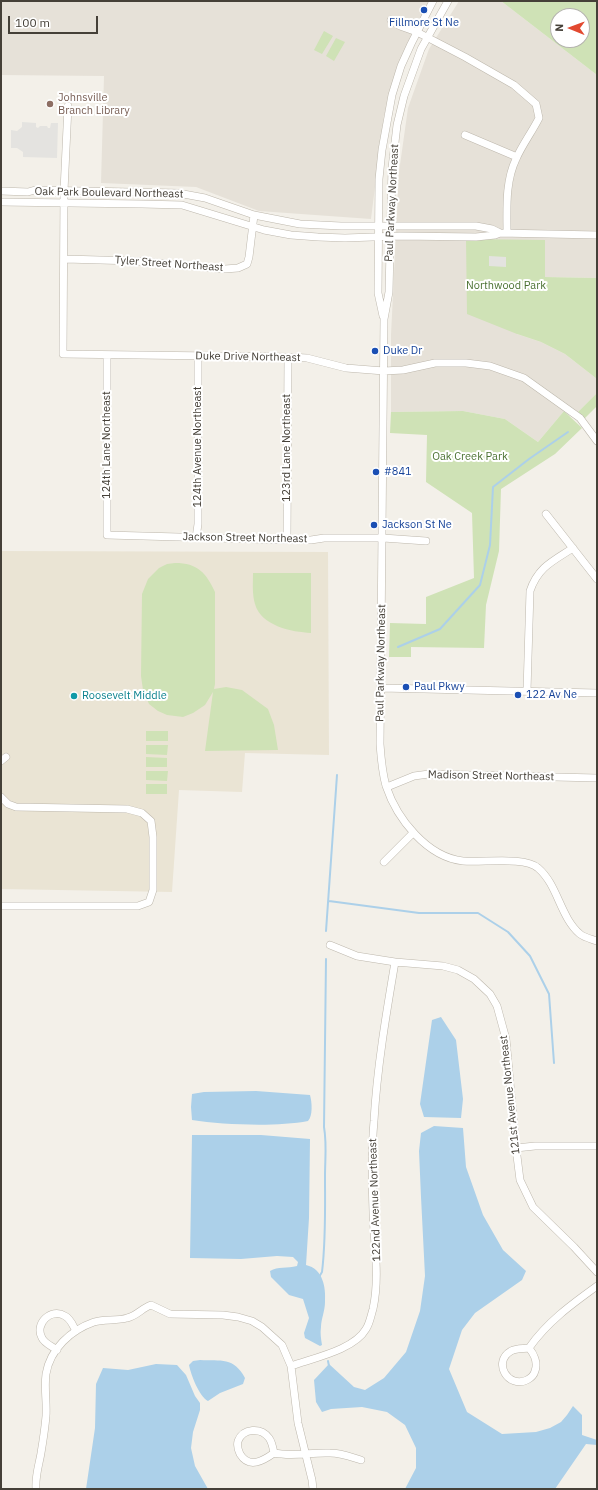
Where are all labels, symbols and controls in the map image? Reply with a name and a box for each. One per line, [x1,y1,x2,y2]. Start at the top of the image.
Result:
marker: Fillmore St Ne [419,5,429,15]
scale bar [10,8,100,34]
north arrow [550,8,590,48]
text: 100 m [15,15,50,30]
place label: Fillmore St Ne [389,16,459,30]
text: N [552,24,566,32]
place label: Johnsville Branch Library [58,91,130,117]
marker: Johnsville Branch Library [45,99,55,109]
street label: Paul Parkway Northeast [382,144,402,262]
street label: Oak Park Boulevard Northeast [35,185,183,201]
street label: Tyler Street Northeast [114,254,224,274]
park label: Northwood Park [466,279,546,293]
place label: Duke Dr [383,344,422,358]
marker: Duke Dr [370,346,380,356]
street label: Duke Drive Northeast [195,349,301,365]
street label: 124th Avenue Northeast [191,386,205,508]
street label: 124th Lane Northeast [100,391,114,499]
street label: 123rd Lane Northeast [280,394,294,502]
park label: Oak Creek Park [432,450,508,464]
place label: #841 [384,465,412,479]
marker: #841 [371,467,381,477]
place label: Jackson St Ne [382,518,452,532]
marker: Jackson St Ne [369,520,379,530]
street label: Jackson Street Northeast [182,530,308,546]
street label: Paul Parkway Northeast [373,604,389,722]
place label: Paul Pkwy [414,680,465,694]
marker: Paul Pkwy [401,682,411,692]
place label: 122 Av Ne [526,688,577,702]
place label: Roosevelt Middle [82,689,167,703]
marker: 122 Av Ne [513,690,523,700]
marker: Roosevelt Middle [69,691,79,701]
street label: Madison Street Northeast [428,768,554,784]
street label: 121st Avenue Northeast [497,1035,523,1155]
street label: 122nd Avenue Northeast [366,1138,384,1262]

